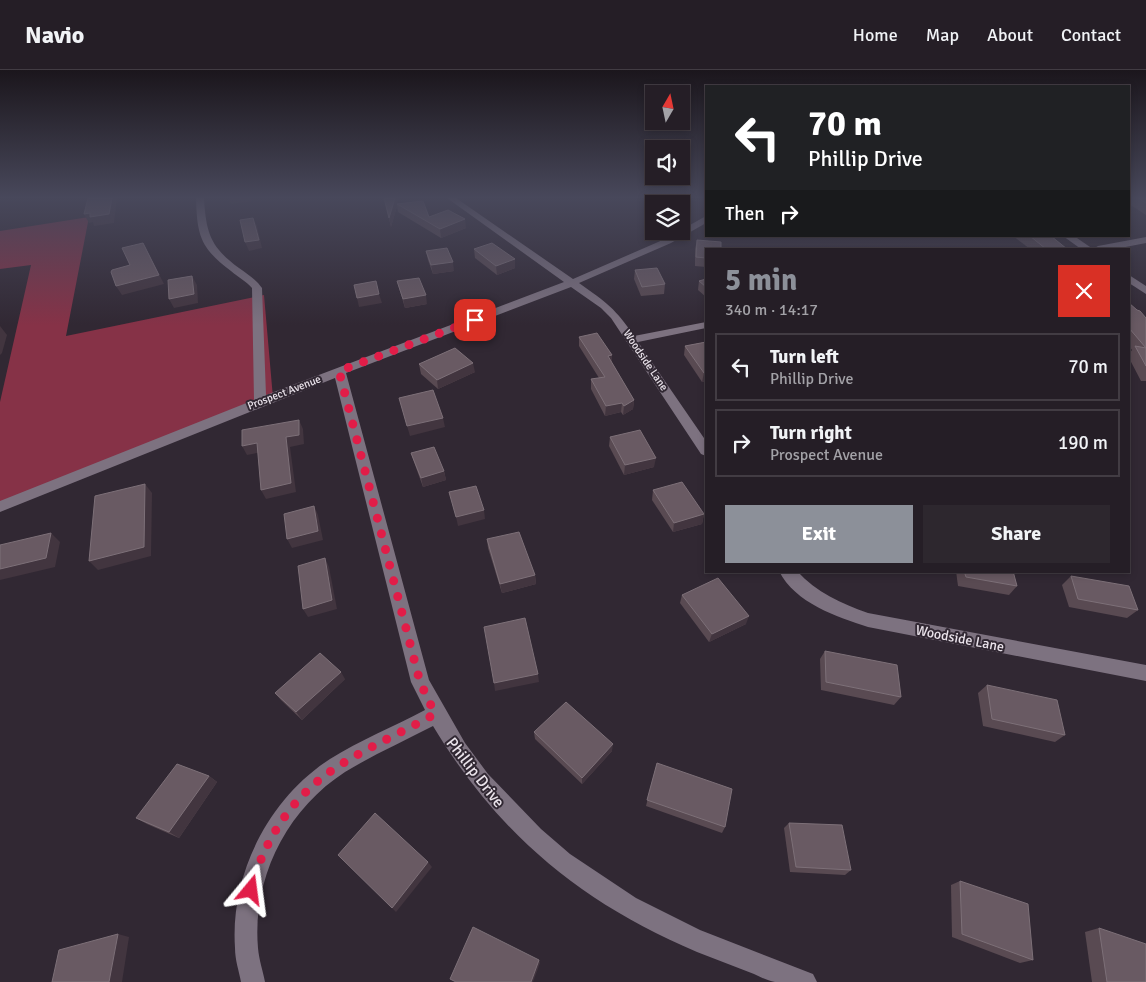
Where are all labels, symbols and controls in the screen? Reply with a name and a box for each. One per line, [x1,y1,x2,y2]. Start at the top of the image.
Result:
text: Navio [25,20,84,50]
text: Home [853,24,898,46]
text: Map [926,24,959,46]
text: About [987,24,1033,46]
text: Contact [1061,24,1121,46]
north arrow [645,85,690,130]
map controls [645,85,690,240]
text: 70 m [808,102,882,145]
icon: left [725,105,790,170]
button: sound [645,140,690,185]
text: Phillip Drive [808,145,923,172]
button: layers [645,195,690,240]
icon: right [775,200,803,228]
text: Then [725,202,765,226]
text: 5 min [725,262,797,299]
button: close [1058,265,1110,317]
pin [454,299,496,341]
text: 340 m · 14:17 [725,300,818,320]
icon: arrive [461,306,489,334]
street label: Woodside Lane [620,327,671,393]
text: Turn left [770,345,839,369]
icon: left [727,353,755,381]
text: 70 m [1068,355,1108,379]
text: Phillip Drive [770,369,853,389]
street label: Prospect Avenue [246,372,323,412]
text: Turn right [770,421,852,445]
icon: right [727,429,755,457]
text: 190 m [1058,431,1108,455]
text: Prospect Avenue [770,445,883,465]
button: Exit [725,505,913,563]
button: Share [923,505,1110,563]
street label: Woodside Lane [914,622,1006,655]
street label: Phillip Drive [442,734,509,812]
position arrow [224,863,276,915]

